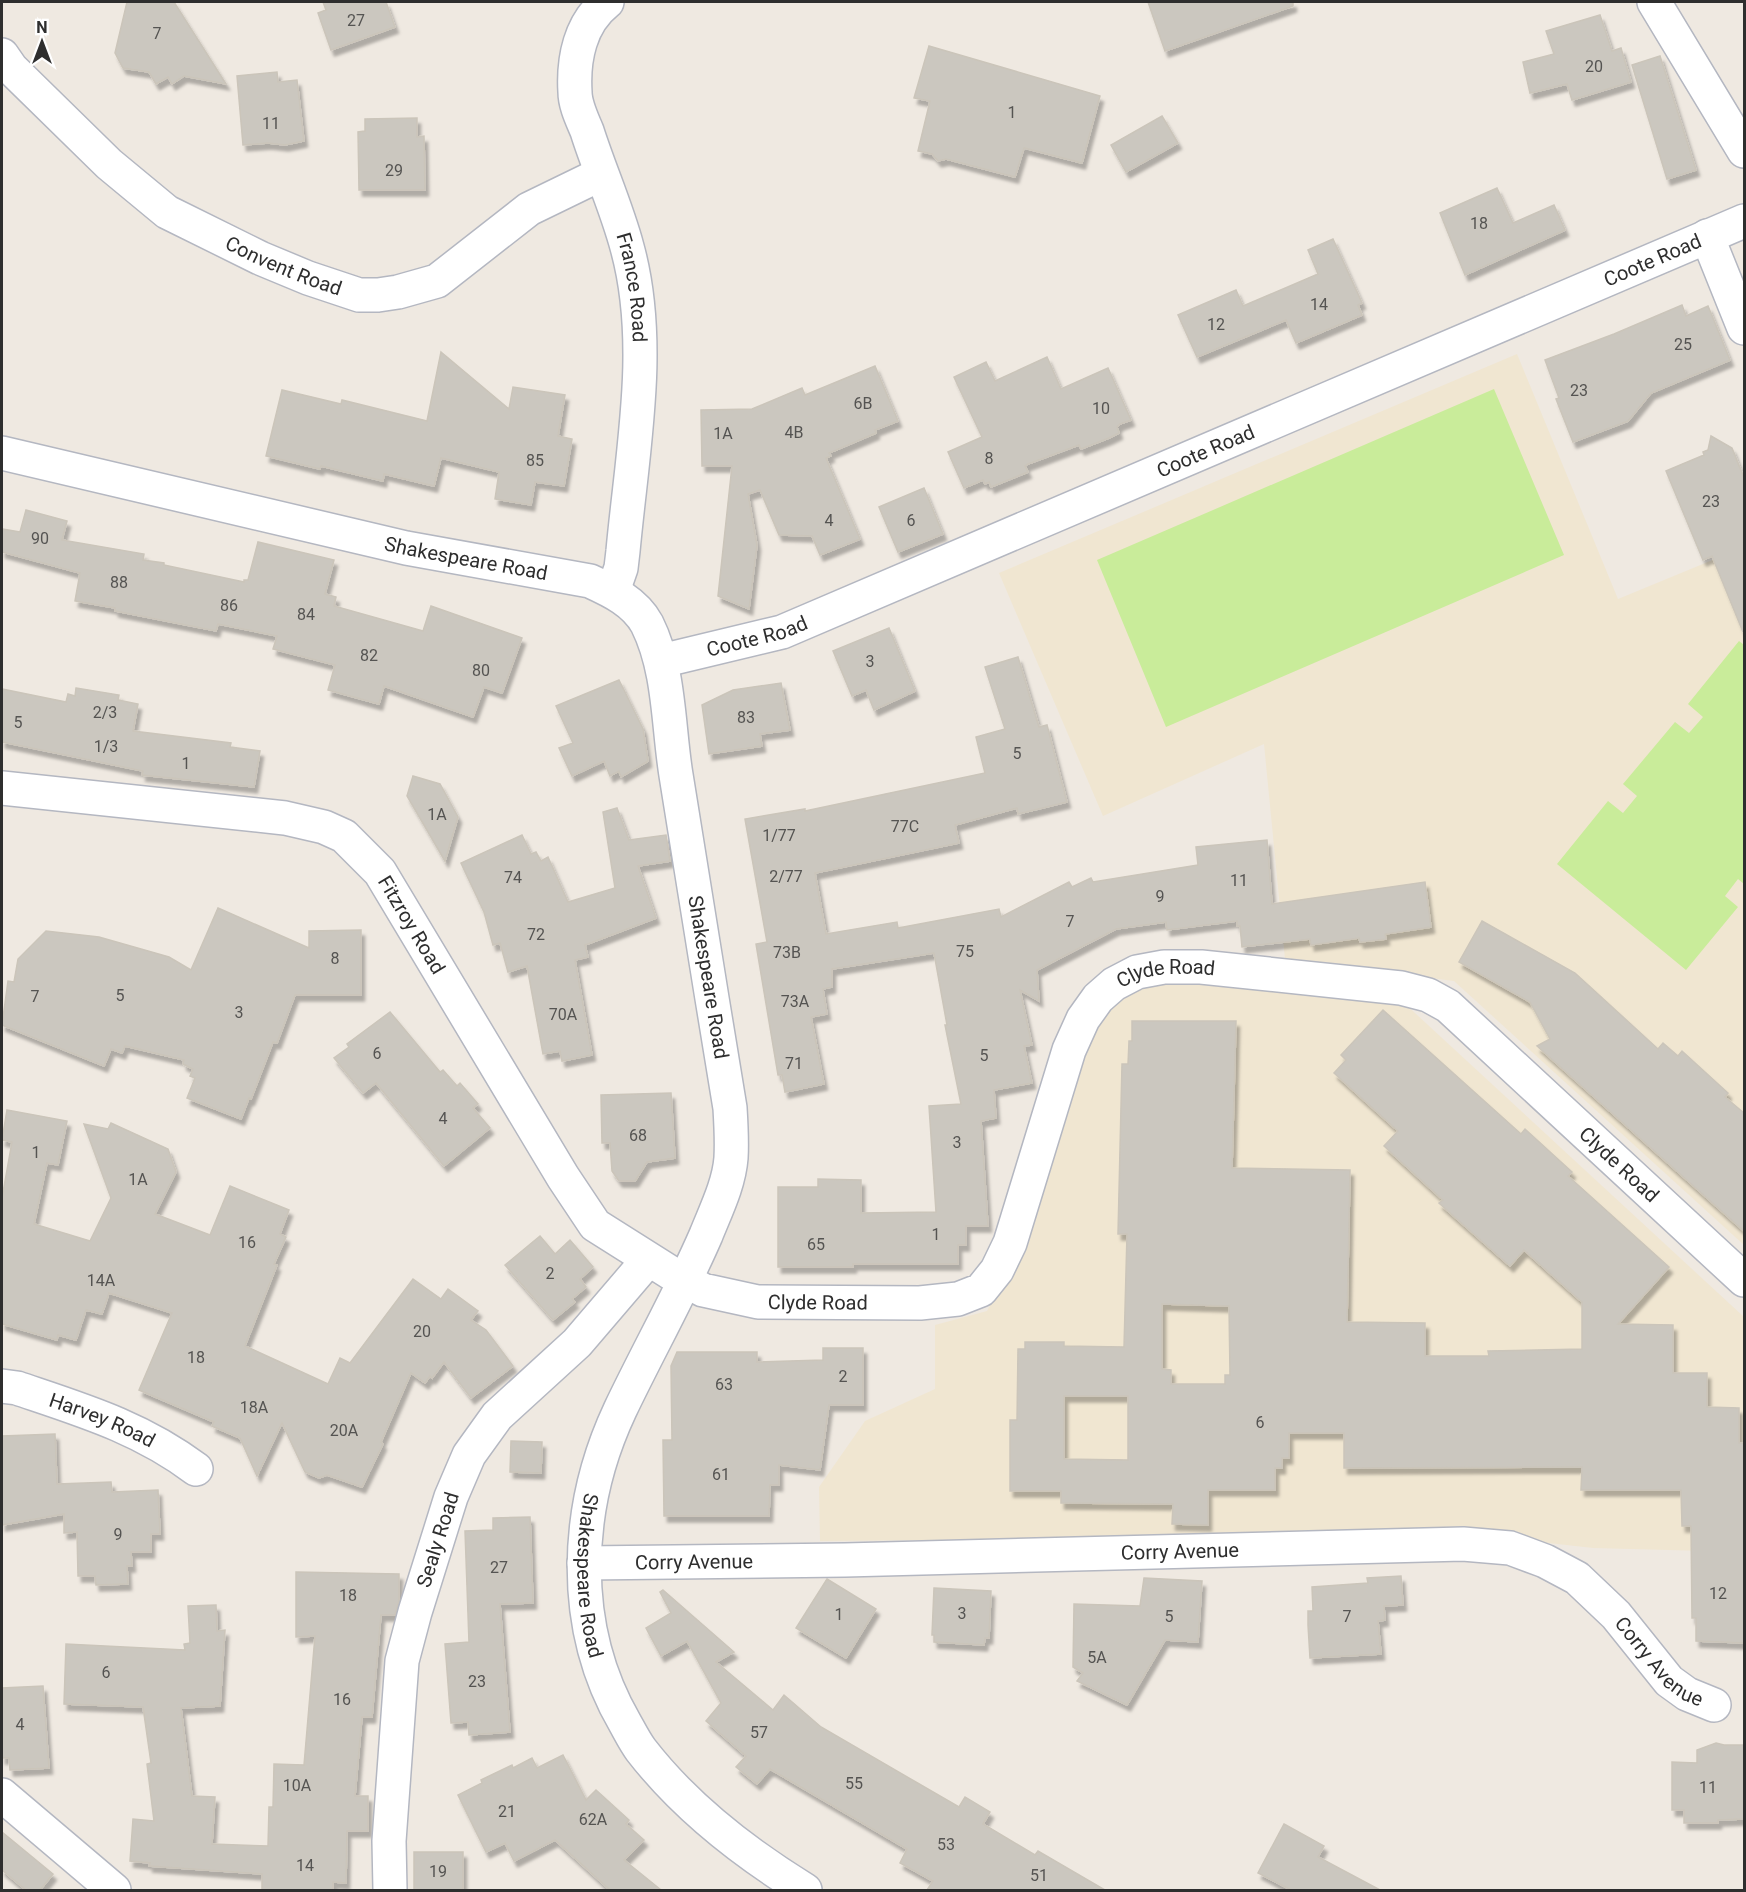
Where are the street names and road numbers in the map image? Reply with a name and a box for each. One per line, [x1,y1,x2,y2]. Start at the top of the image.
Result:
street label: Coote Road [1600,229,1705,292]
street label: France Road [612,230,652,343]
street label: Convent Road [221,231,345,300]
street label: Coote Road [1153,420,1258,482]
street label: Shakespeare Road [382,531,550,585]
street label: Coote Road [704,611,811,662]
street label: Fitzroy Road [373,871,450,978]
street label: Shakespeare Road [683,894,734,1061]
street label: Clyde Road [1112,955,1216,993]
street label: Clyde Road [1574,1122,1664,1207]
street label: Clyde Road [768,1290,868,1315]
street label: Harvey Road [46,1388,159,1452]
street label: Sealy Road [411,1489,464,1590]
street label: Shakespeare Road [572,1491,608,1661]
street label: Corry Avenue [1121,1538,1239,1565]
street label: Corry Avenue [635,1549,753,1574]
street label: Corry Avenue [1610,1612,1707,1711]

